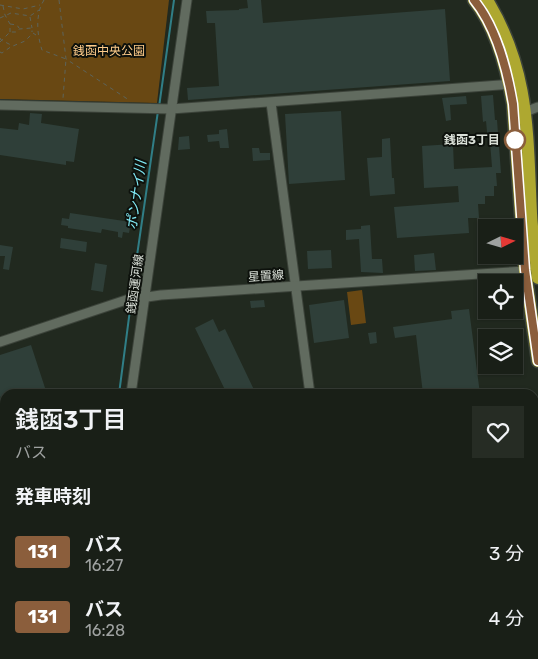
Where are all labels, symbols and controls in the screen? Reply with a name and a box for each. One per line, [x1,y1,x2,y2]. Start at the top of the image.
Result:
park label: 銭函中央公園 [73,44,145,58]
marker: 銭函3丁目 [504,129,526,151]
place label: 銭函3丁目 [443,133,500,147]
water label: ポンナイ川 [123,157,150,231]
north arrow [478,219,522,264]
map controls [478,219,523,374]
street label: 銭函運河線 [124,253,146,315]
street label: 星置線 [248,268,284,284]
button: locate [478,274,523,319]
button: layers [478,329,523,374]
text: 銭函3丁目 [15,406,126,434]
button: heart [472,406,524,458]
text: バス [15,443,47,462]
text: 発車時刻 [15,485,91,508]
text: バス [85,533,123,556]
text: 131 [28,541,57,563]
text: 3 分 [489,542,524,565]
text: 16:27 [85,556,123,575]
text: バス [85,598,123,621]
text: 131 [28,606,57,628]
text: 4 分 [489,607,524,630]
text: 16:28 [85,621,125,640]

